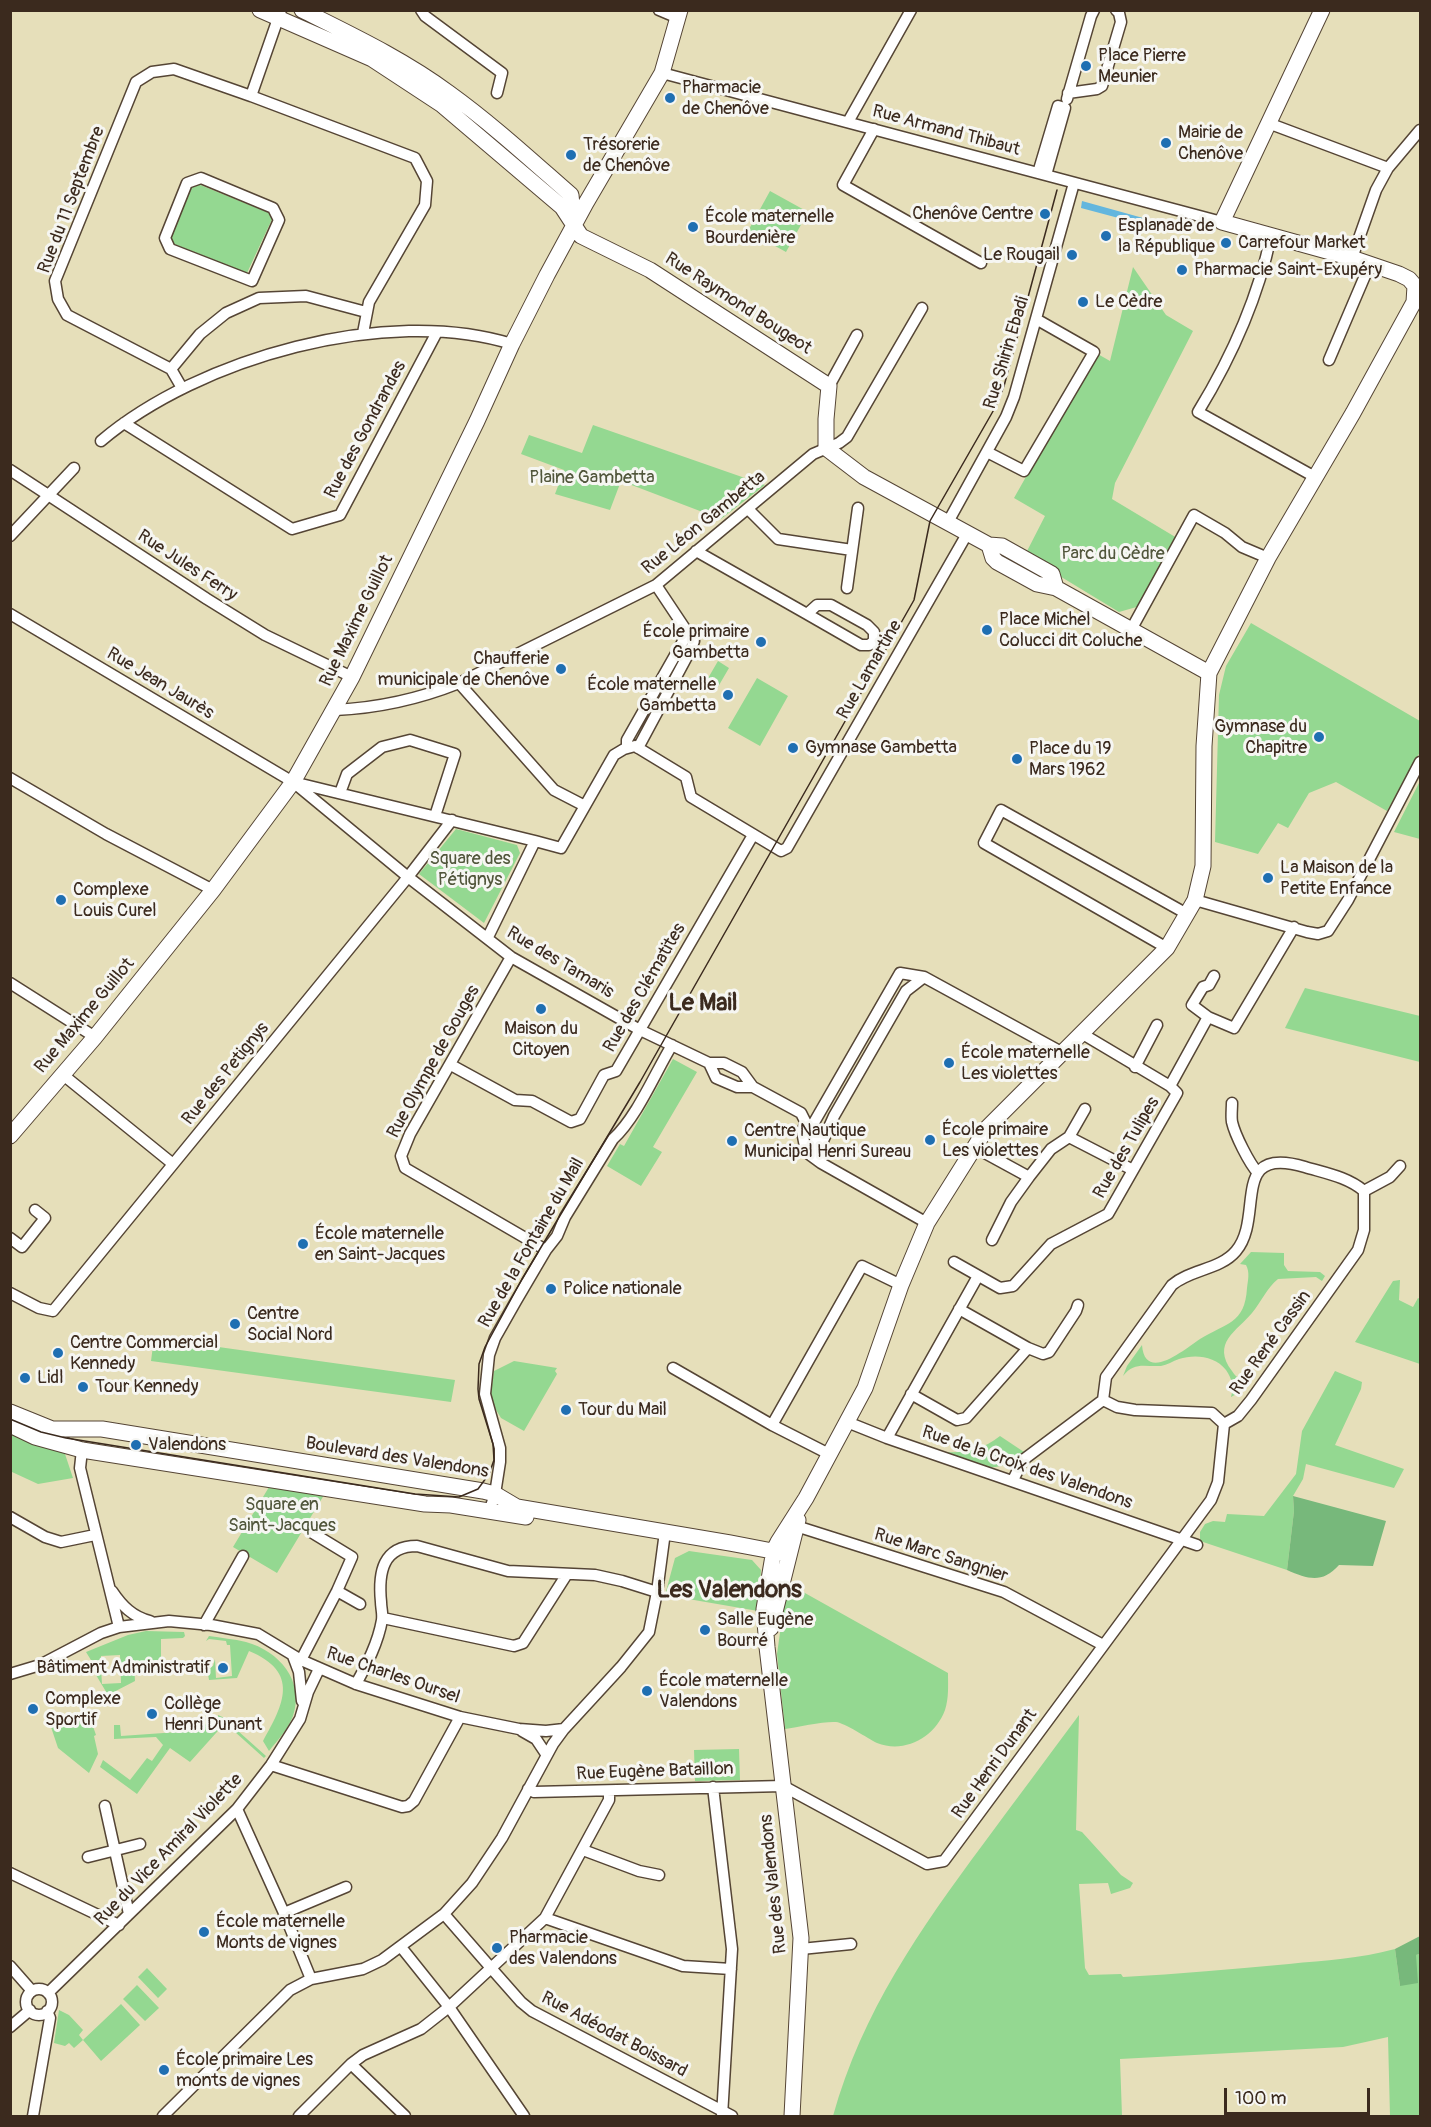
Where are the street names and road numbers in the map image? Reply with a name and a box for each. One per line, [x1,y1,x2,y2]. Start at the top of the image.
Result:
street label: Rue Armand Thibaut [870,101,1022,161]
street label: Rue du 11 Septembre [34,124,110,276]
street label: Rue Raymond Bougeot [660,248,816,360]
street label: Rue Shirin Ebadi [980,294,1034,412]
street label: Rue des Gondrandes [321,357,411,503]
street label: Rue Léon Gambetta [638,467,770,579]
street label: Rue Jules Ferry [133,526,241,606]
street label: Rue Maxime Guillot [316,552,398,690]
street label: Rue Lamartine [833,617,907,723]
street label: Rue Jean Jaurès [102,643,218,725]
street label: Rue des Clématites [599,920,691,1056]
street label: Rue des Tamaris [502,922,618,1004]
street label: Rue Maxime Guillot [31,954,139,1078]
street label: Rue Olympe de Gouges [383,982,485,1142]
street label: Rue des Petignys [178,1018,274,1130]
street label: Rue des Tulipes [1089,1093,1165,1203]
street label: Rue de la Fontaine du Mail [475,1154,589,1332]
street label: Rue René Cassin [1226,1287,1316,1399]
street label: Rue de la Croix des Valendons [919,1422,1135,1514]
street label: Boulevard des Valendons [304,1433,490,1483]
street label: Rue Marc Sangnier [871,1524,1011,1588]
street label: Rue Charles Oursel [323,1643,463,1709]
street label: Rue Henri Dunant [948,1705,1042,1823]
street label: Rue Eugène Bataillon [576,1758,734,1786]
street label: Rue du Vice Amiral Violette [91,1769,247,1931]
street label: Rue des Valendons [756,1813,792,1955]
street label: Rue Adéodat Boissard [537,1987,691,2083]

